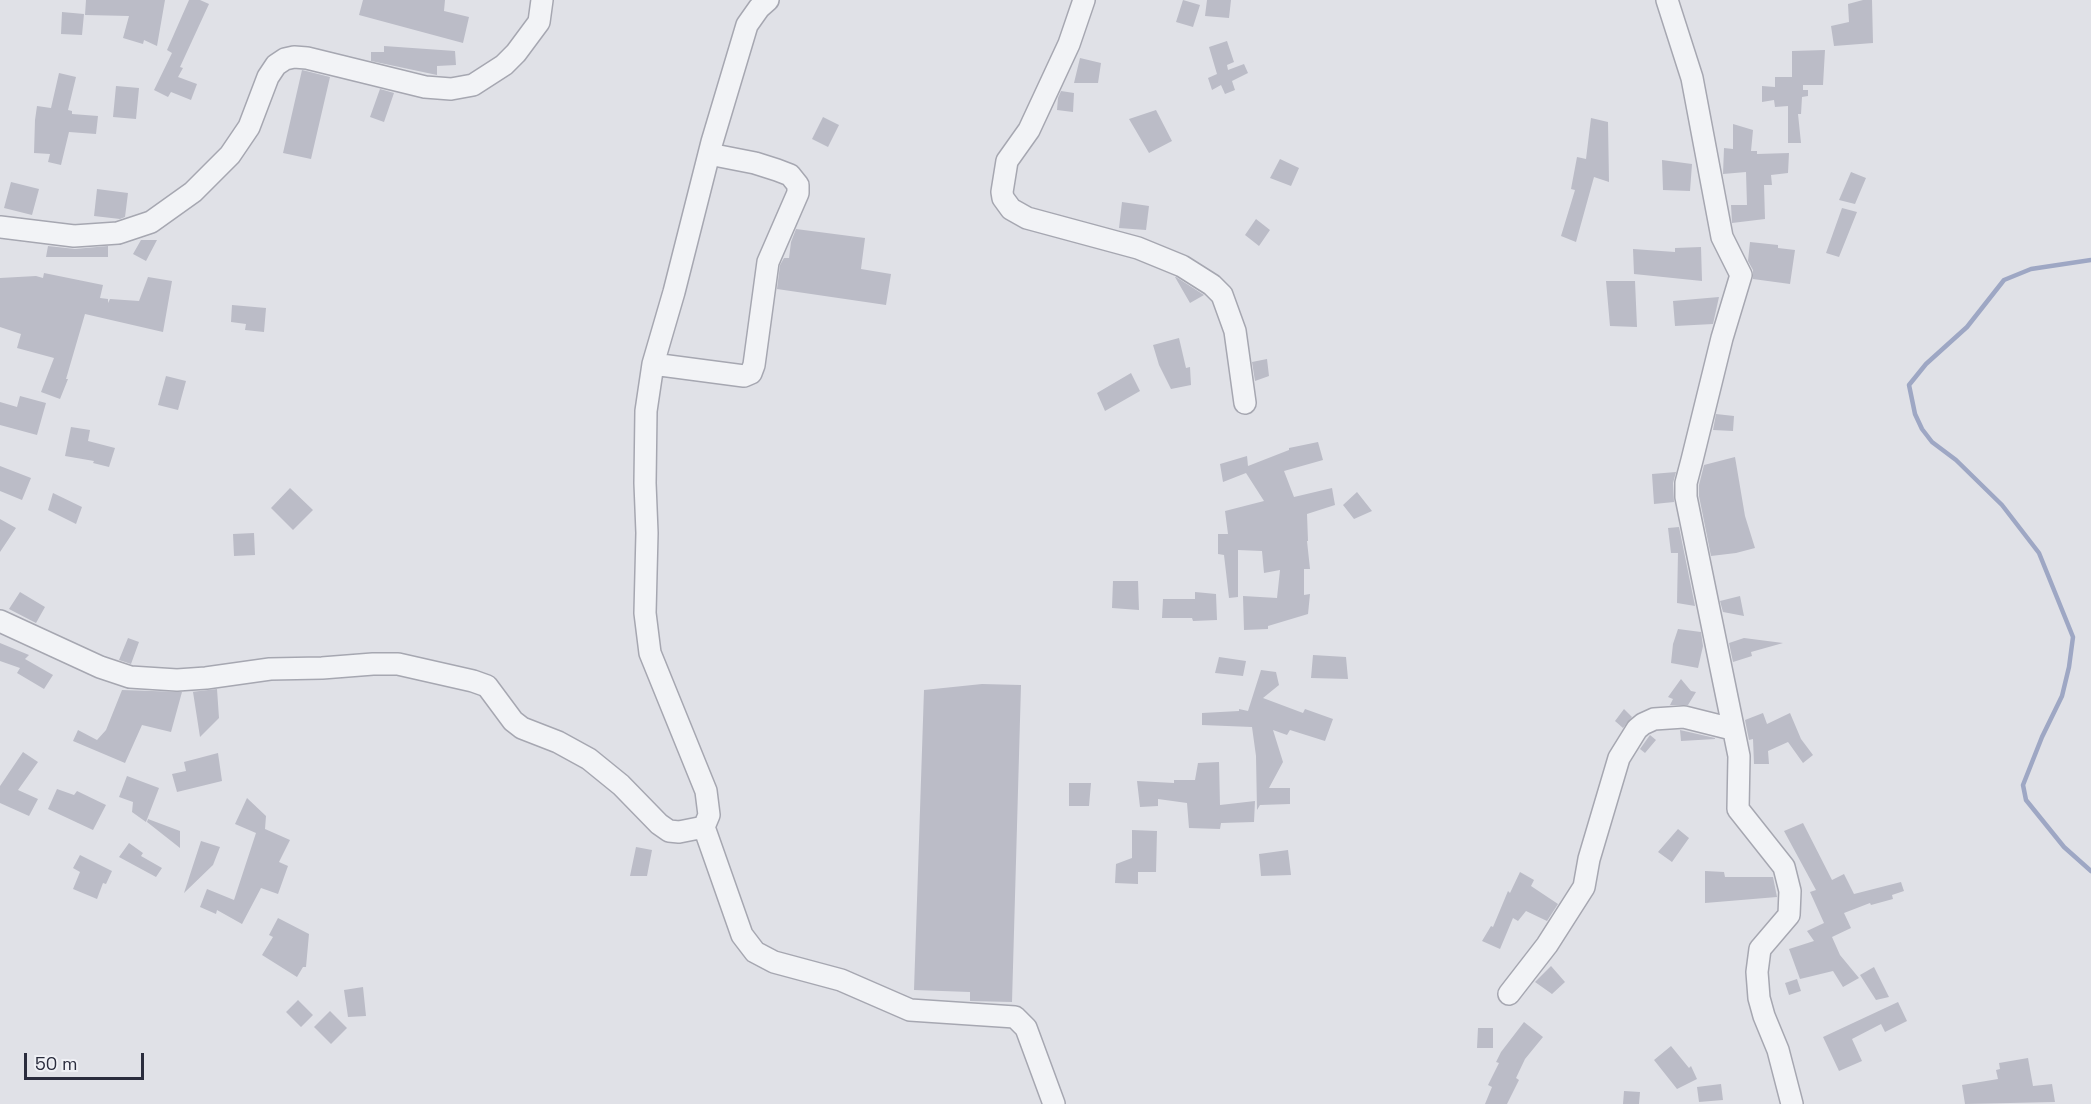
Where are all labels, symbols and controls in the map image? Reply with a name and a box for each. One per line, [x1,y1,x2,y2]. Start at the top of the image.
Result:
scale bar [27,1041,147,1079]
text: 50 m [35,1052,77,1075]

